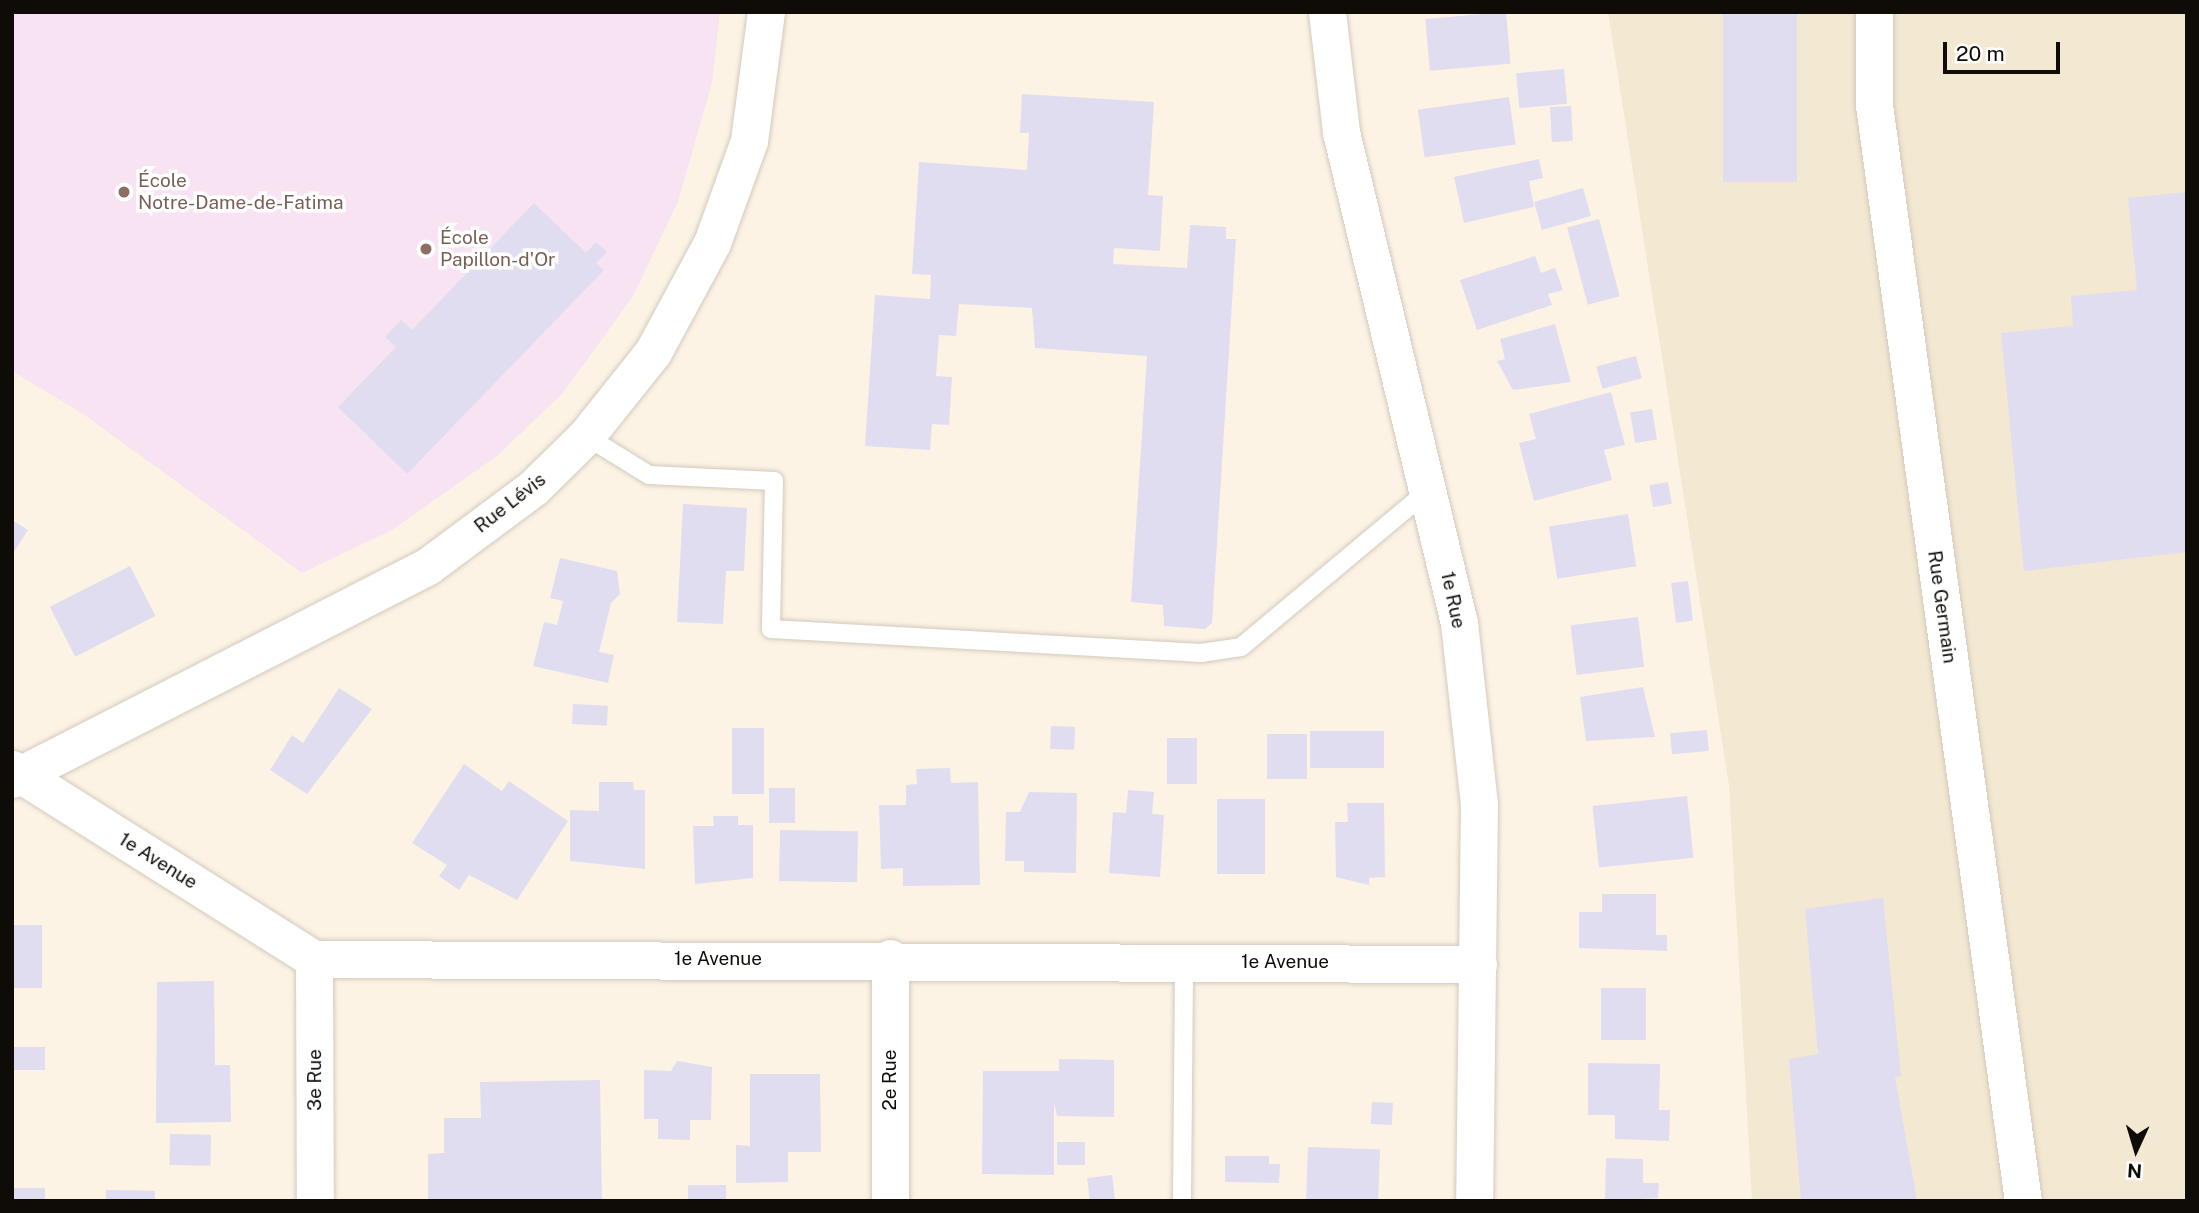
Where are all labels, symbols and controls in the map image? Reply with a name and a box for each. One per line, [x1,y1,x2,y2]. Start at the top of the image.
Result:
scale bar [1947,28,2064,72]
text: 20 m [1956,41,2005,66]
place label: École Notre-Dame-de-Fatima [138,170,343,214]
marker: École Notre-Dame-de-Fatima [116,184,132,200]
place label: École Papillon-d'Or [440,227,555,271]
marker: École Papillon-d'Or [418,241,434,257]
street label: Rue Lévis [470,468,550,538]
street label: Rue Germain [1923,549,1961,665]
street label: 1e Rue [1436,569,1470,631]
street label: 1e Avenue [114,828,202,894]
street label: 1e Avenue [674,948,762,970]
street label: 1e Avenue [1241,951,1329,973]
street label: 3e Rue [304,1049,326,1111]
street label: 2e Rue [879,1049,901,1111]
north arrow [2101,1115,2171,1185]
text: N [2126,1159,2143,1182]

